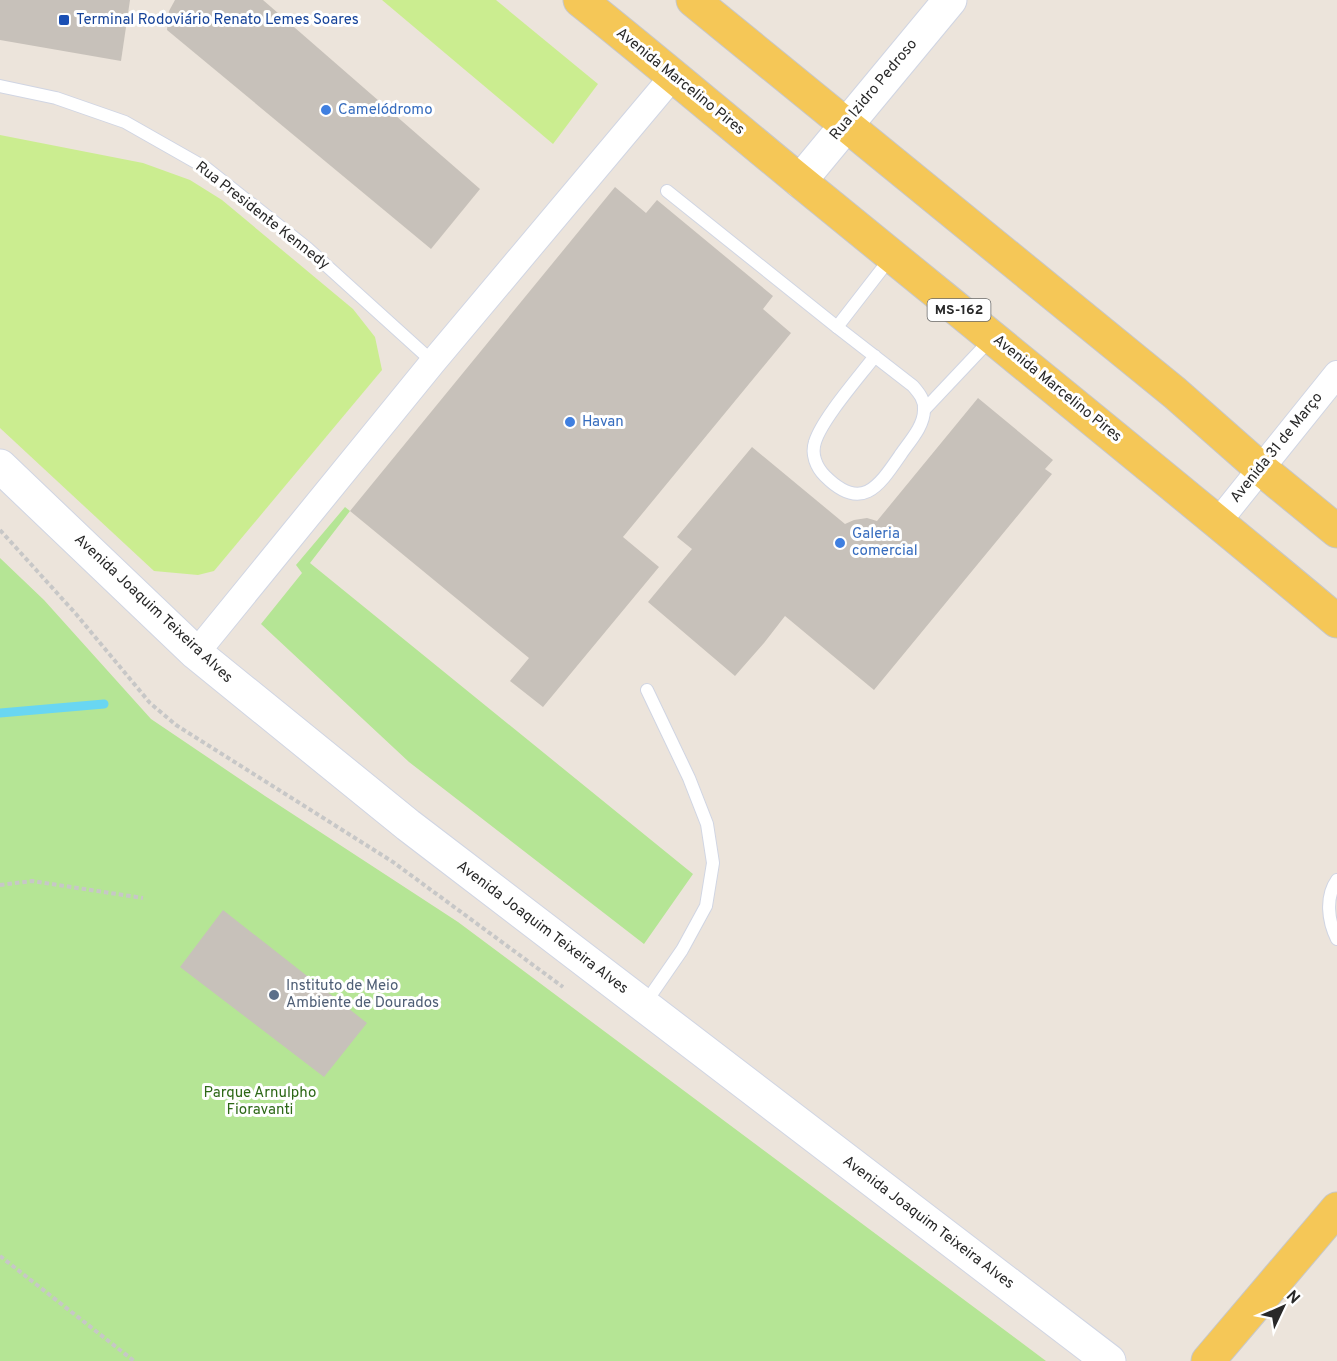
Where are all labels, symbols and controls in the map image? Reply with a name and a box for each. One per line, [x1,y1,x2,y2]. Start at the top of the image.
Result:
place label: Terminal Rodoviário Renato Lemes Soares [76,11,359,30]
marker: Terminal Rodoviário Renato Lemes Soares [57,13,71,27]
street label: Avenida Marcelino Pires [612,24,748,140]
street label: Rua Izidro Pedroso [826,36,922,144]
place label: Camelódromo [338,101,433,120]
marker: Camelódromo [319,103,333,117]
street label: Rua Presidente Kennedy [191,158,333,274]
road number: MS-162 [928,299,990,321]
street label: Avenida Marcelino Pires [989,331,1125,447]
street label: Avenida 31 de Março [1227,389,1327,507]
place label: Havan [582,413,624,432]
marker: Havan [563,415,577,429]
place label: Galeria comercial [852,525,918,561]
street label: Avenida Joaquim Teixeira Alves [70,530,236,688]
marker: Galeria comercial [833,536,847,550]
street label: Avenida Joaquim Teixeira Alves [452,857,632,999]
place label: Instituto de Meio Ambiente de Dourados [286,977,439,1013]
marker: Instituto de Meio Ambiente de Dourados [267,988,281,1002]
park label: Parque Arnulpho Fioravanti [204,1084,316,1120]
street label: Avenida Joaquim Teixeira Alves [838,1152,1018,1294]
north arrow [1253,1277,1313,1337]
text: N [1281,1287,1304,1309]

